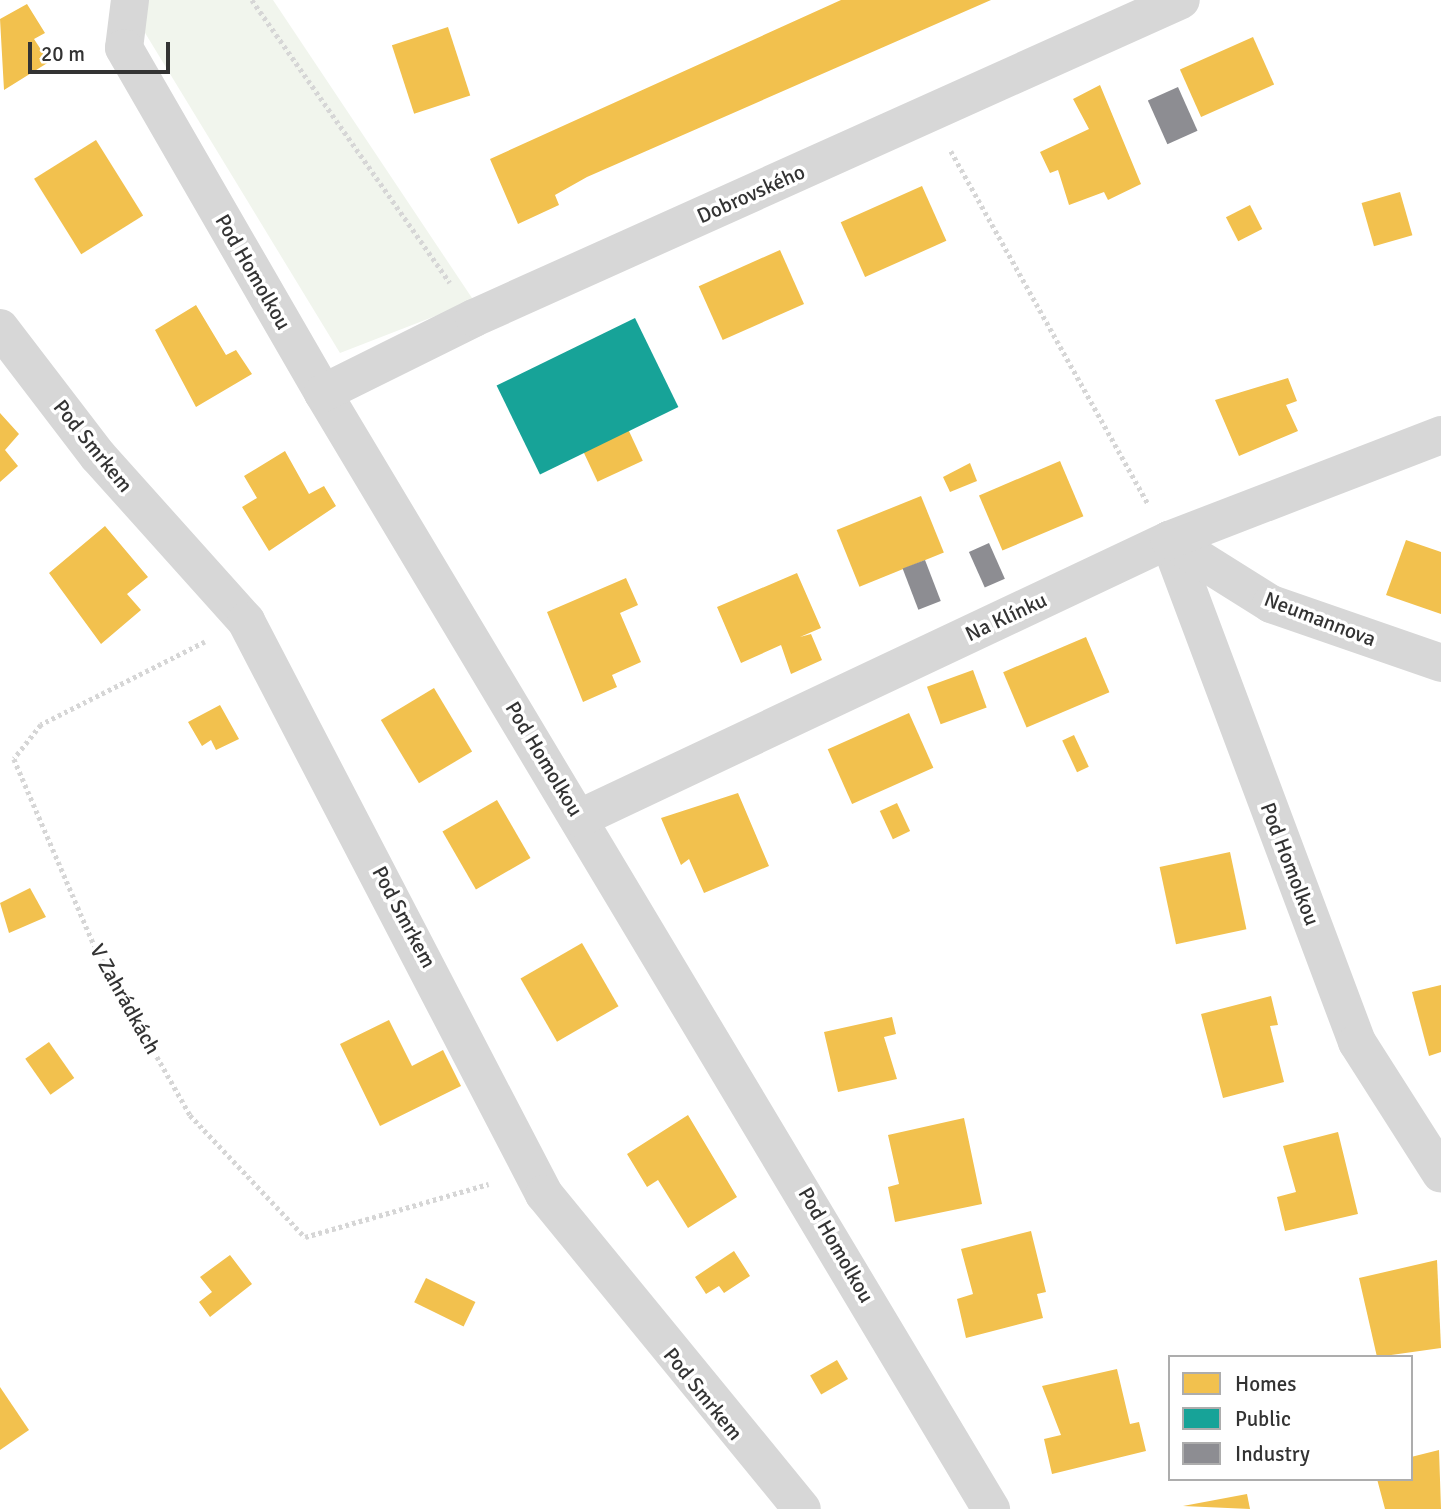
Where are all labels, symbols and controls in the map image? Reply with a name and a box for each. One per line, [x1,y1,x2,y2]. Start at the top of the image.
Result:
scale bar [32,28,173,72]
text: 20 m [41,41,85,67]
street label: Dobrovského [693,159,809,229]
street label: Pod Homolkou [210,210,296,334]
street label: Pod Smrkem [48,395,138,497]
street label: Neumannova [1261,586,1379,652]
street label: Na Klínku [961,587,1051,647]
street label: Pod Homolkou [500,697,588,821]
street label: Pod Homolkou [1255,799,1325,929]
street label: Pod Smrkem [367,862,441,972]
street label: V Zahrádkách [84,940,166,1058]
street label: Pod Homolkou [793,1183,879,1307]
street label: Pod Smrkem [658,1343,748,1445]
legend [1168,1355,1413,1481]
text: Homes [1235,1371,1297,1397]
text: Public [1235,1406,1291,1432]
text: Industry [1235,1441,1310,1467]

